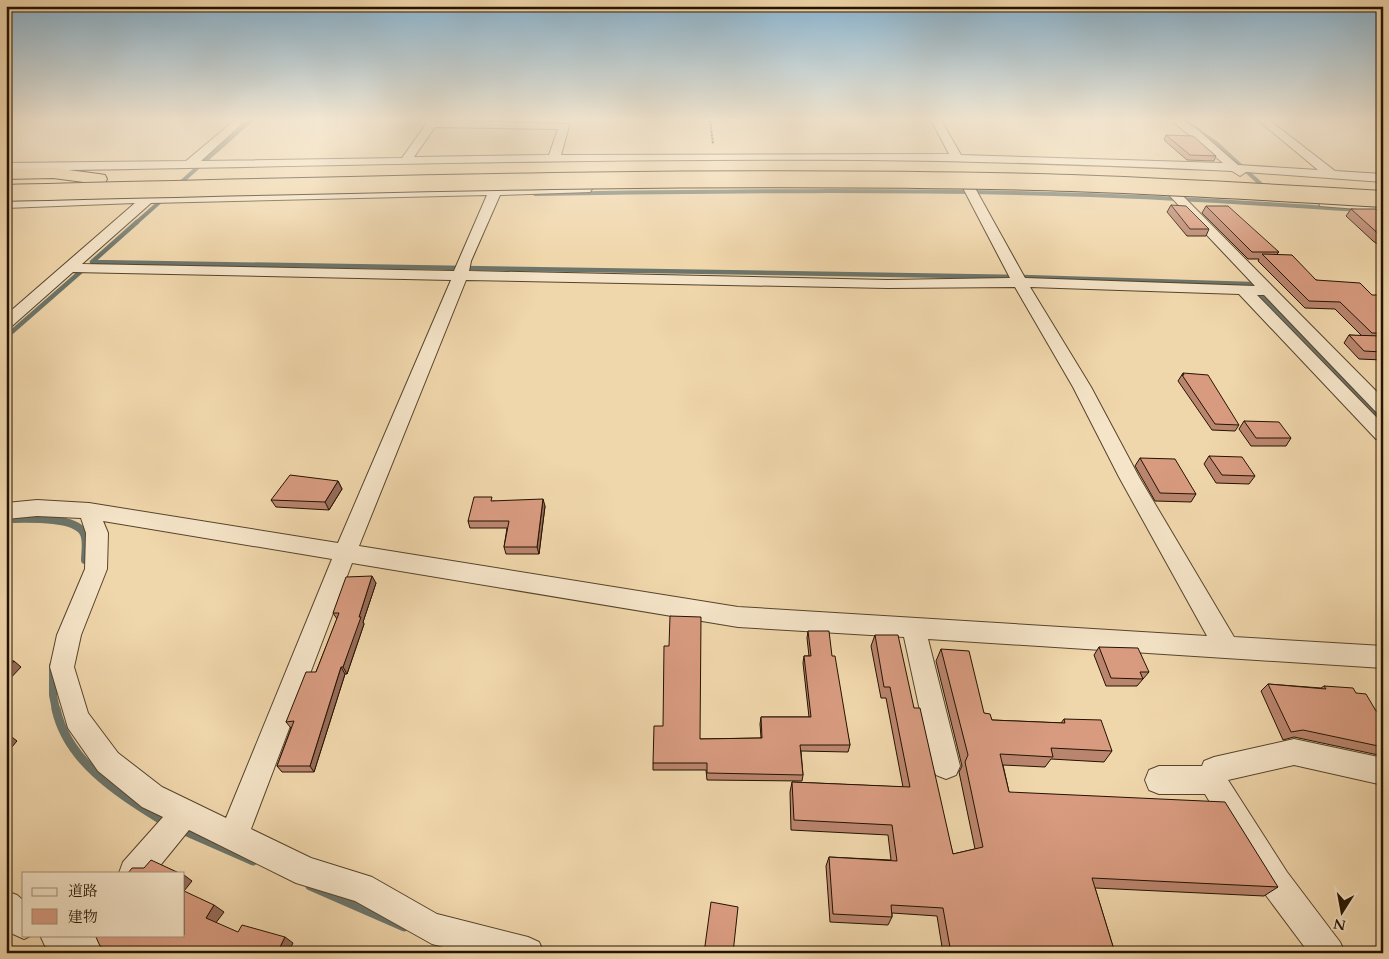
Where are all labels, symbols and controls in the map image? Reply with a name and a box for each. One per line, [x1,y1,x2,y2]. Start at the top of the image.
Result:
legend [22,872,185,936]
text: 道路 [68,881,98,901]
north arrow [1316,886,1366,936]
text: 建物 [68,907,98,927]
text: N [1332,914,1347,935]

